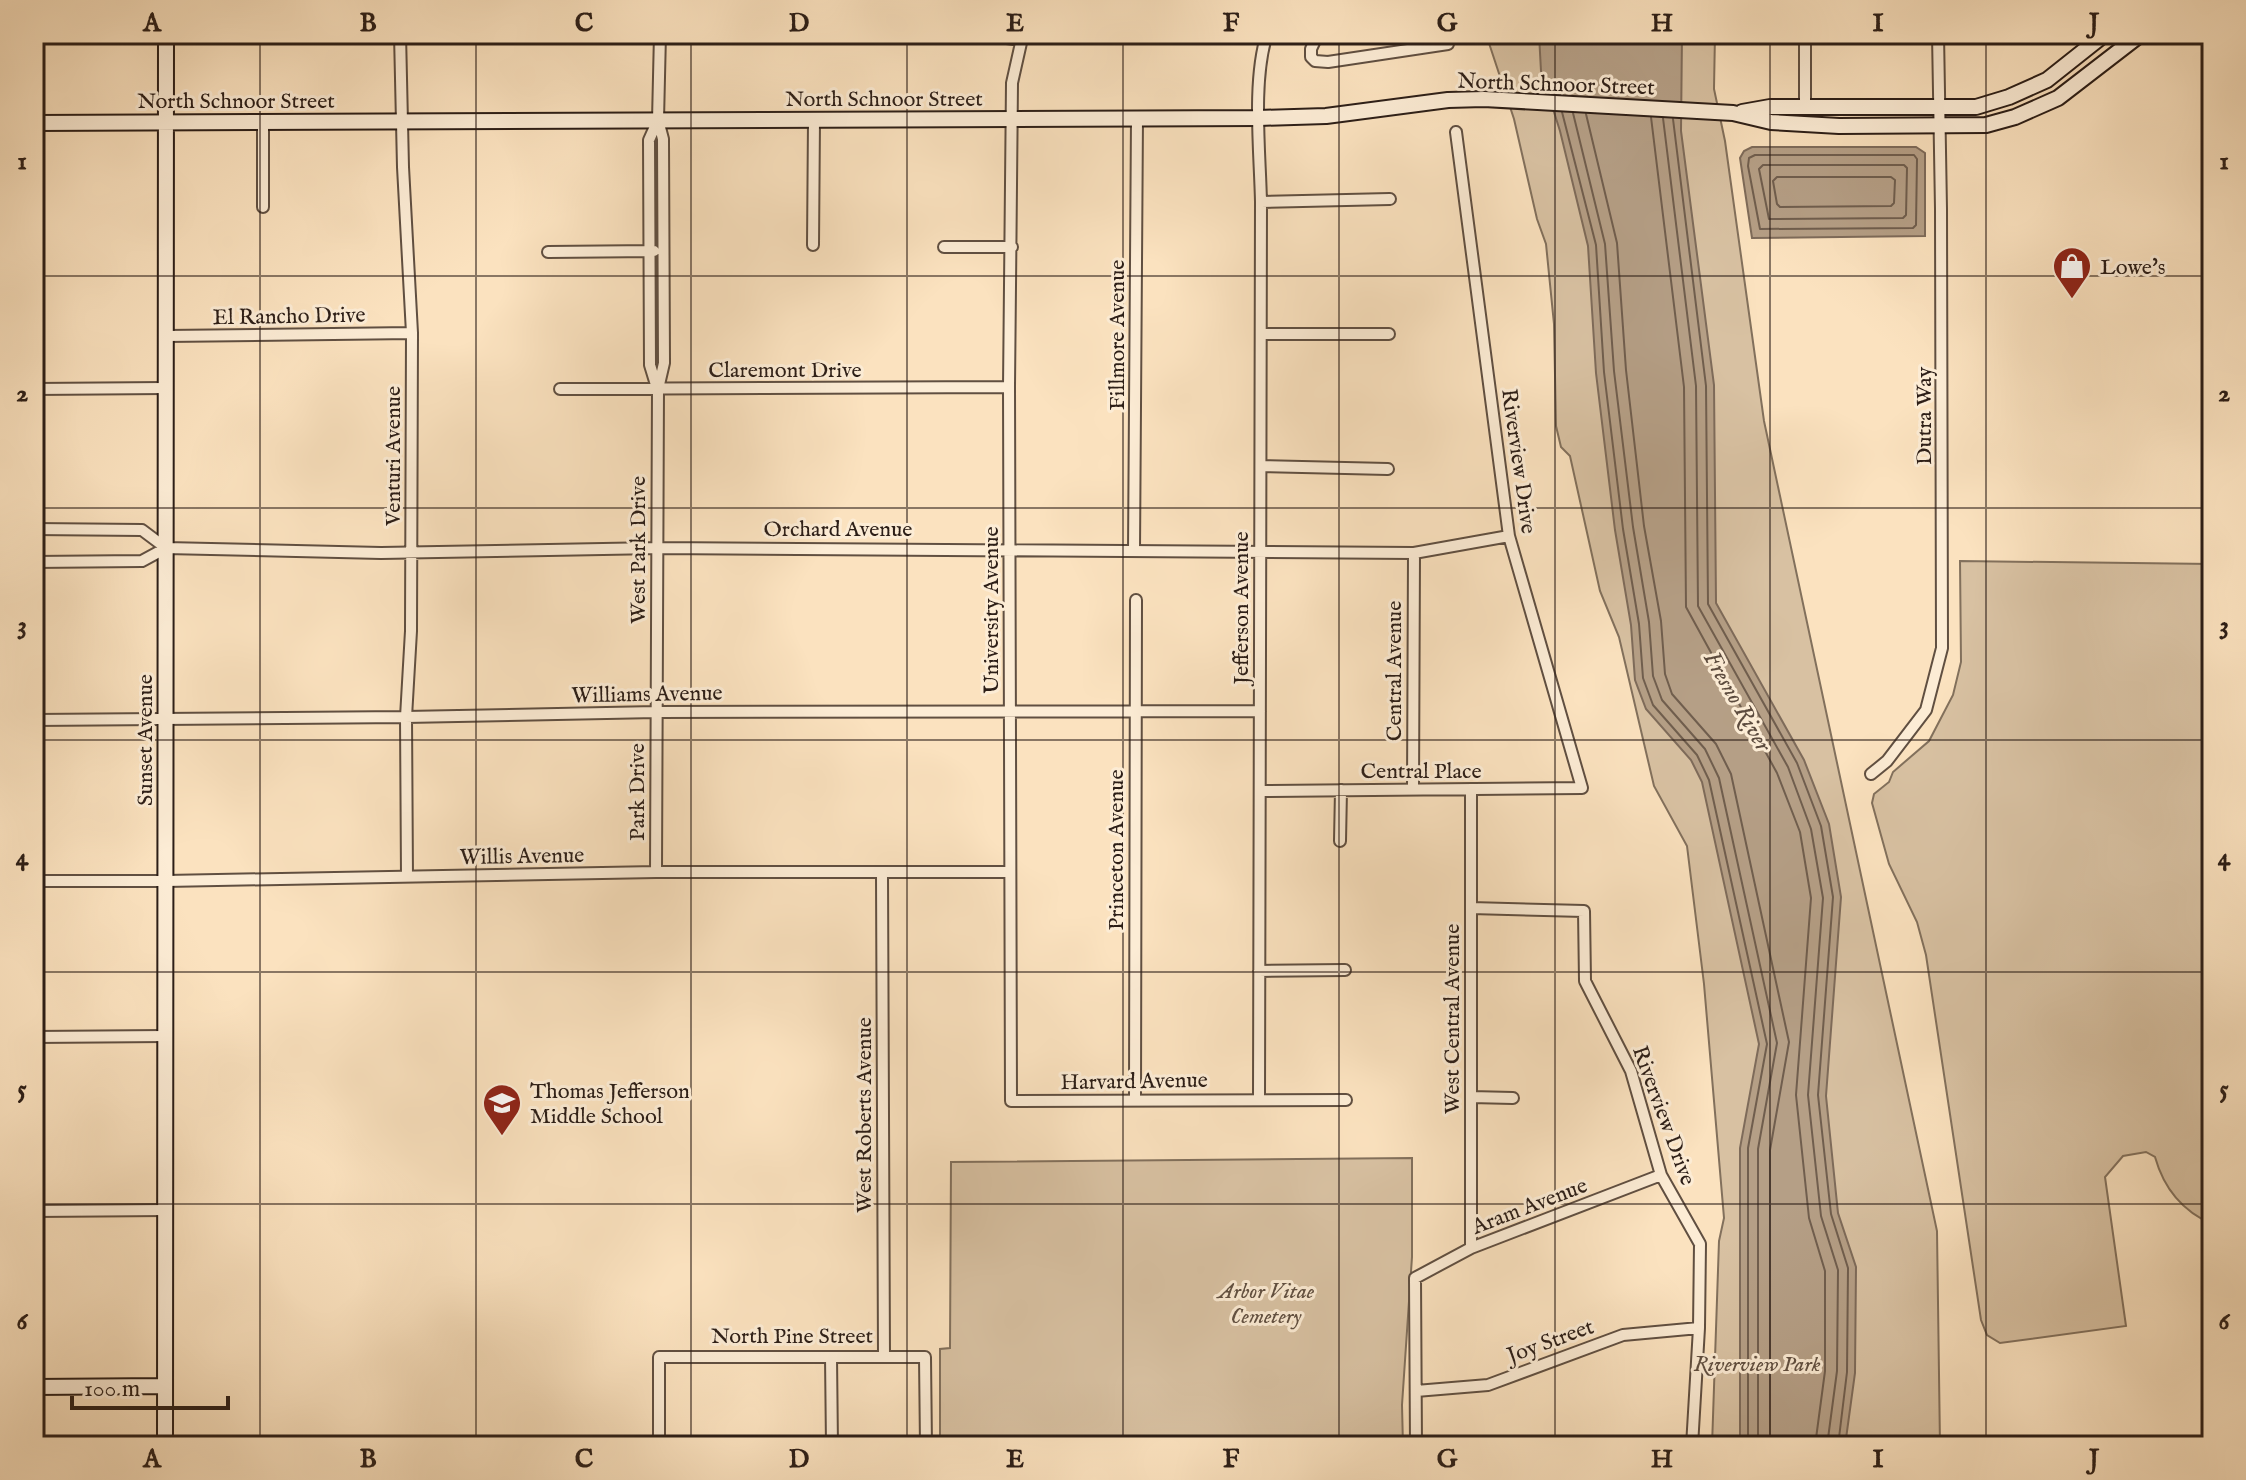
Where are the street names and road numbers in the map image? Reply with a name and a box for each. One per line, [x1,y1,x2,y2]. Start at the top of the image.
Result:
street label: North Schnoor Street [1457,68,1656,102]
street label: North Schnoor Street [785,86,983,114]
street label: North Schnoor Street [137,88,335,116]
street label: Fillmore Avenue [1104,260,1132,410]
street label: El Rancho Drive [212,302,366,332]
street label: Claremont Drive [708,357,862,385]
street label: Dutra Way [1911,366,1939,465]
street label: Venturi Avenue [380,386,408,527]
street label: Riverview Drive [1494,387,1542,536]
street label: West Park Drive [625,476,653,624]
street label: Orchard Avenue [764,516,912,544]
street label: University Avenue [978,526,1006,694]
street label: Jefferson Avenue [1228,531,1256,688]
street label: Central Avenue [1381,601,1409,741]
street label: Sunset Avenue [132,674,160,806]
street label: Williams Avenue [571,680,723,710]
street label: Park Drive [624,743,652,841]
street label: Central Place [1360,758,1482,786]
street label: Princeton Avenue [1103,770,1131,930]
street label: Willis Avenue [460,842,585,872]
street label: West Central Avenue [1439,924,1467,1114]
street label: West Roberts Avenue [851,1017,879,1213]
street label: Riverview Drive [1625,1042,1701,1189]
street label: Harvard Avenue [1060,1067,1208,1097]
street label: Aram Avenue [1467,1172,1591,1242]
street label: Joy Street [1501,1313,1598,1372]
street label: North Pine Street [711,1323,874,1351]

